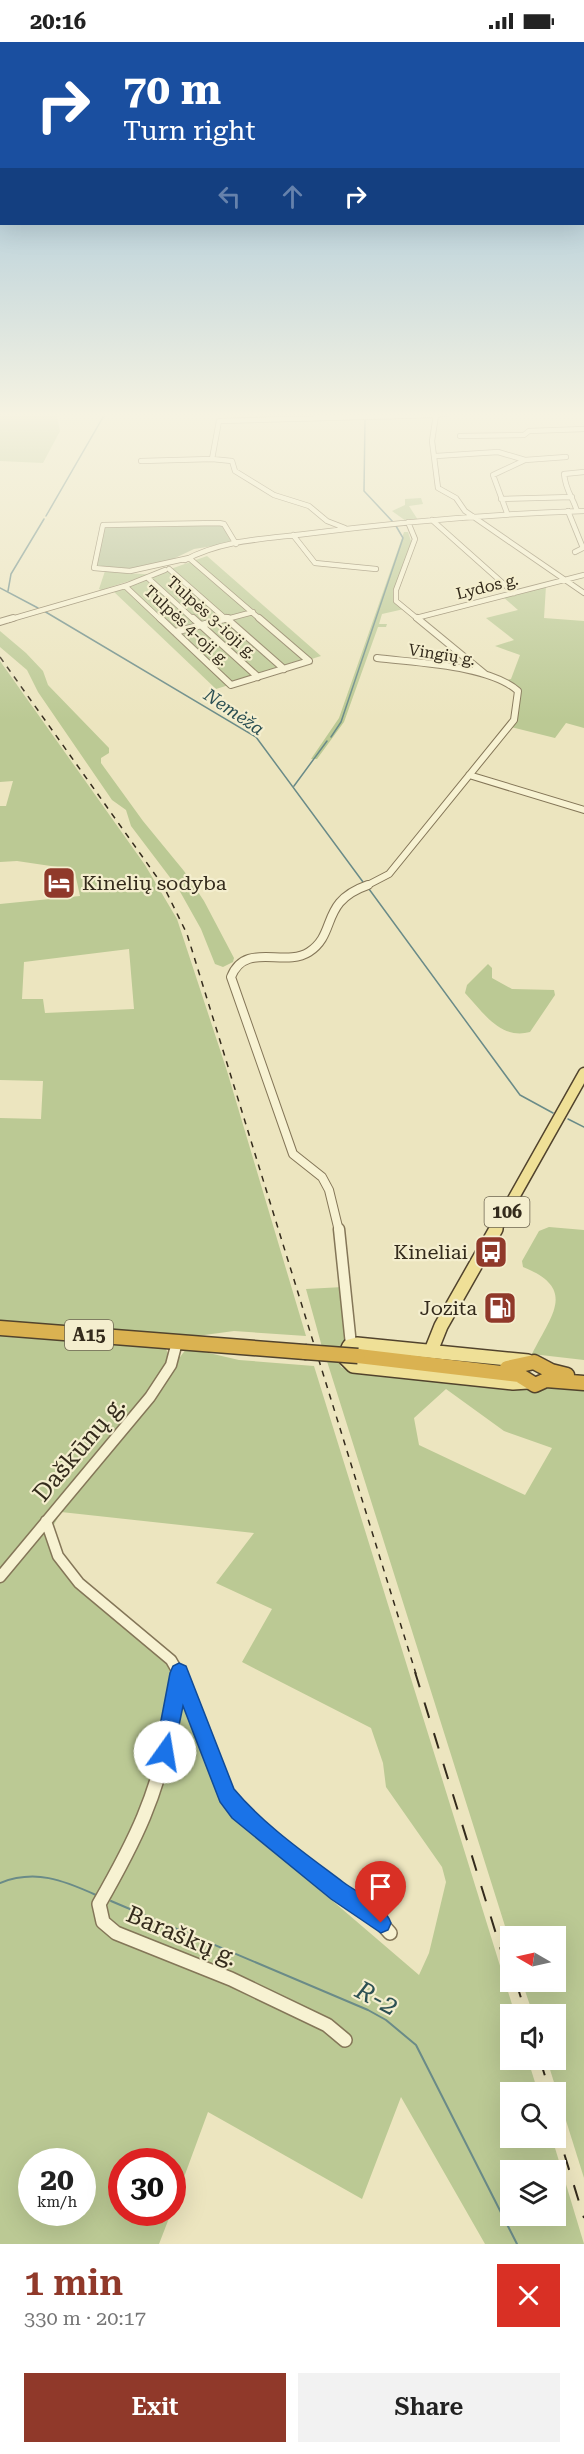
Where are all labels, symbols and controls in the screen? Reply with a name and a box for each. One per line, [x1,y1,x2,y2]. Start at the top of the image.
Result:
text: 20:16 [30,9,86,34]
text: 70 m [123,65,221,114]
icon: right [24,66,102,144]
text: Turn right [123,115,256,147]
icon: left [213,180,246,213]
icon: ahead [276,180,309,213]
icon: right [339,180,372,213]
street label: Lydos g. [454,570,520,603]
street label: Tulpės 3-ioji g. [163,572,260,663]
street label: Tulpės 4-oji g. [140,581,233,669]
street label: Vingių g. [407,640,477,669]
water label: Nemėža [199,683,268,739]
hotel icon: Kinelių sodyba [41,865,77,901]
place label: Kinelių sodyba [82,871,227,895]
road number: 106 [484,1197,530,1227]
bus stop icon: Kineliai [473,1234,509,1270]
place label: Kineliai [394,1240,468,1264]
fuel station icon: Jozita [482,1290,518,1326]
place label: Jozita [420,1296,477,1320]
road number: A15 [65,1320,113,1350]
street label: Daškūnų g. [27,1391,131,1507]
position arrow [133,1720,197,1784]
pin [355,1861,406,1923]
icon: arrive [364,1870,397,1903]
street label: Baraškų g. [122,1900,242,1972]
north arrow [500,1926,566,1992]
map controls [500,1926,566,2226]
water label: R-2 [350,1974,403,2021]
button: sound [500,2004,566,2070]
button: search [500,2082,566,2148]
speed limit sign: 30 [108,2148,186,2226]
button: layers [500,2160,566,2226]
text: 20 [40,2162,74,2197]
text: km/h [37,2193,77,2211]
text: 1 min [24,2262,123,2304]
button: close [497,2264,560,2327]
text: 330 m · 20:17 [24,2306,146,2330]
button: Exit [24,2373,286,2442]
button: Share [298,2373,560,2442]

